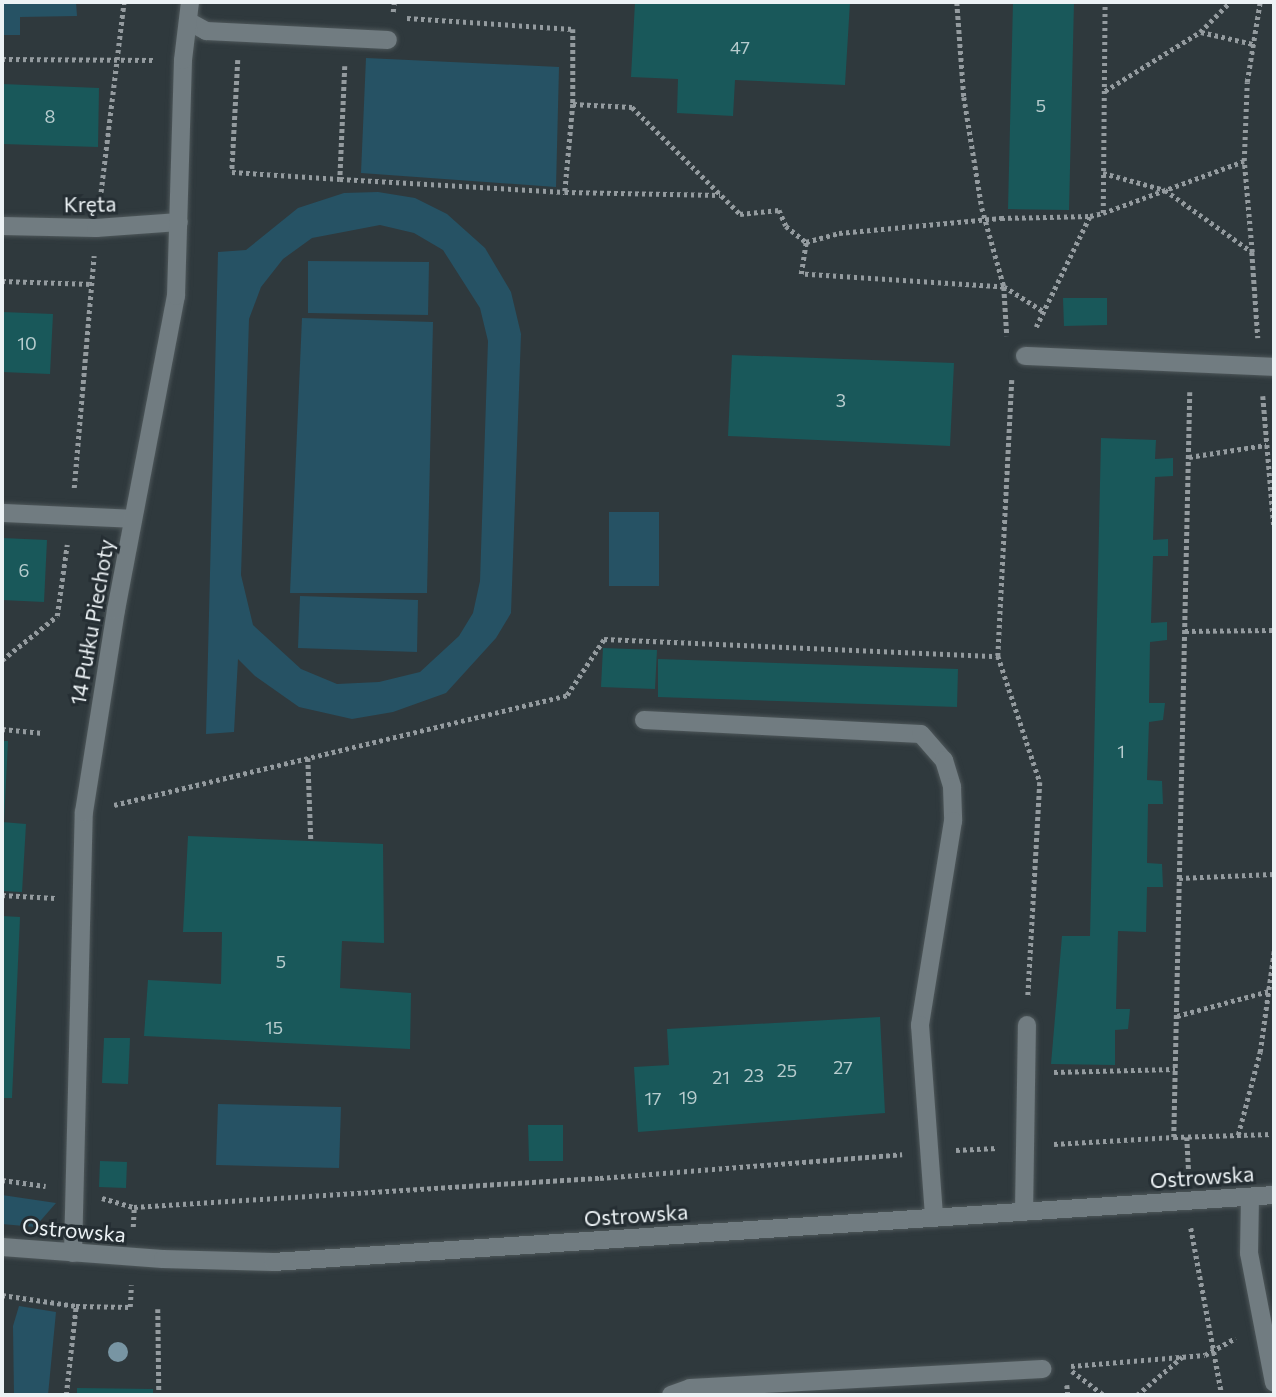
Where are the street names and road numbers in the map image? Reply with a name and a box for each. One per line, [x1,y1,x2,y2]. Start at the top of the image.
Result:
street label: Kręta [63,191,117,217]
street label: 14 Pułku Piechoty [65,537,119,707]
street label: Ostrowska [1149,1161,1255,1193]
street label: Ostrowska [583,1199,689,1231]
street label: Ostrowska [21,1213,127,1247]

